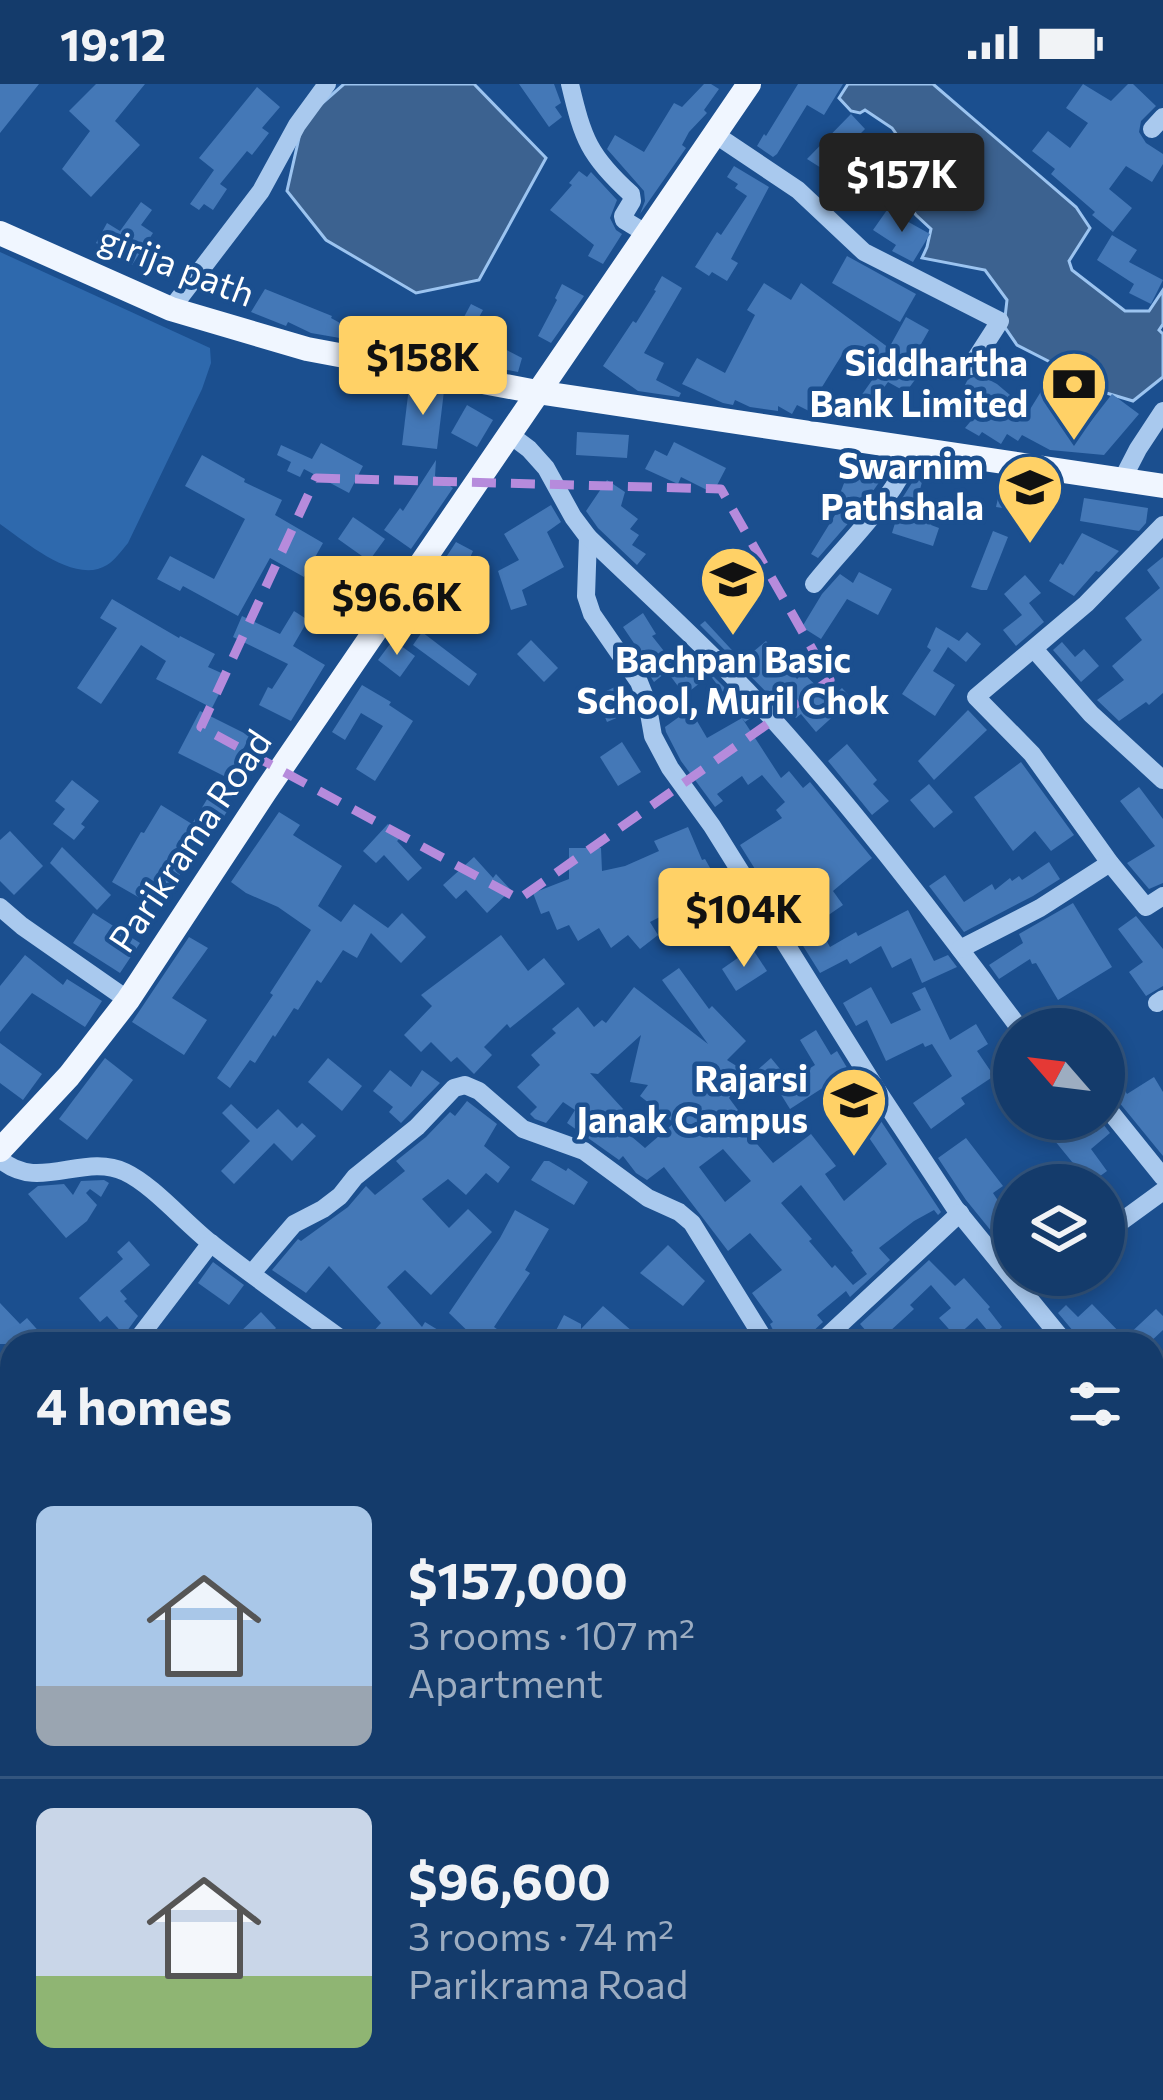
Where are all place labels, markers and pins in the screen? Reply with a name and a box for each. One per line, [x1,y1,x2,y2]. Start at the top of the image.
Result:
pin: $157K [818,133,986,235]
pin: $158K [339,316,507,418]
place label: Siddhartha Bank Limited [809,339,1028,424]
bank icon: Siddhartha Bank Limited [1039,349,1109,443]
place label: Swarnim Pathshala [820,442,984,527]
school or university icon: Swarnim Pathshala [995,452,1065,546]
school or university icon: Bachpan Basic School, Muril Chok [698,544,768,638]
pin: $96.6K [299,556,495,658]
place label: Bachpan Basic School, Muril Chok [577,636,890,721]
pin: $104K [660,868,828,970]
place label: Rajarsi Janak Campus [577,1055,808,1140]
school or university icon: Rajarsi Janak Campus [819,1065,889,1159]

